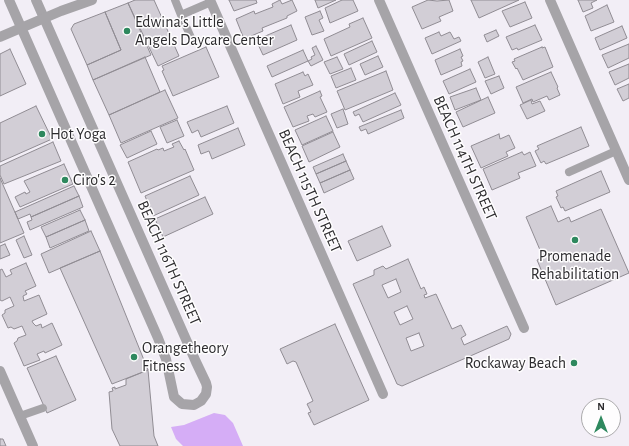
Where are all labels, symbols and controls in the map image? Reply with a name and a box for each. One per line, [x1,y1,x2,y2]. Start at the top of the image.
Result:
place label: Edwina's Little Angels Daycare Center [135,12,274,50]
marker: Edwina's Little Angels Daycare Center [122,26,132,36]
street label: BEACH 114TH STREET [429,93,501,223]
place label: Hot Yoga [50,124,106,144]
street label: BEACH 115TH STREET [274,126,346,256]
marker: Hot Yoga [37,129,47,139]
place label: Ciro's 2 [73,170,116,190]
marker: Ciro's 2 [60,175,70,185]
street label: BEACH 116TH STREET [133,198,205,328]
marker: Promenade Rehabilitation [570,235,580,245]
place label: Promenade Rehabilitation [531,246,619,284]
place label: Orangetheory Fitness [142,338,229,376]
marker: Orangetheory Fitness [129,352,139,362]
place label: Rockaway Beach [465,353,566,373]
marker: Rockaway Beach [569,358,579,368]
north arrow [581,398,621,438]
text: N [597,401,605,412]

